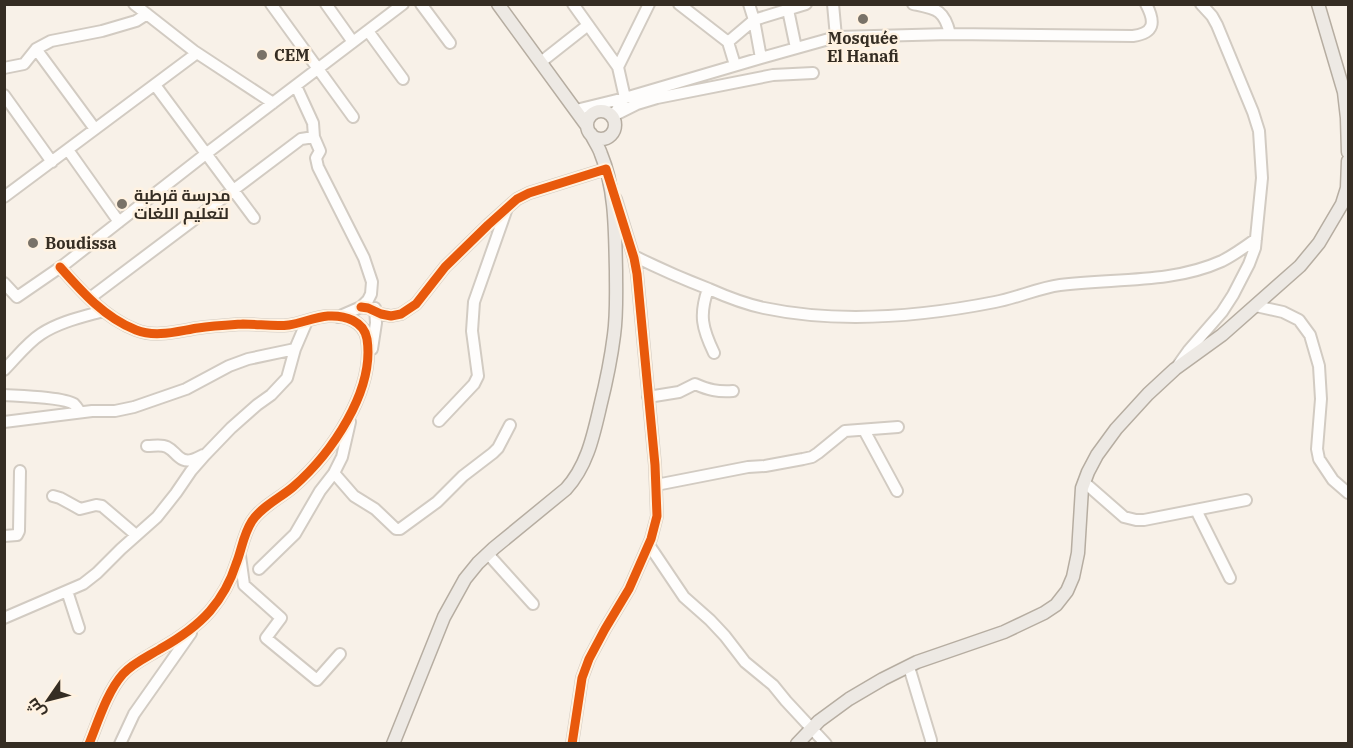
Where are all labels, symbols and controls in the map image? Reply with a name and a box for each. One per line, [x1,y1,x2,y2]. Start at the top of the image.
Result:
marker: Mosquée El Hanafi [856,12,870,26]
place label: Mosquée El Hanafi [827,28,899,66]
place label: CEM [274,45,310,65]
marker: CEM [255,48,269,62]
place label: مدرسة قرطبة لتعليم اللغات [134,185,231,225]
marker: مدرسة قرطبة لتعليم اللغات [115,197,129,211]
place label: Boudissa [45,233,117,253]
marker: Boudissa [26,236,40,250]
north arrow [18,670,78,730]
text: ش [22,694,50,723]

